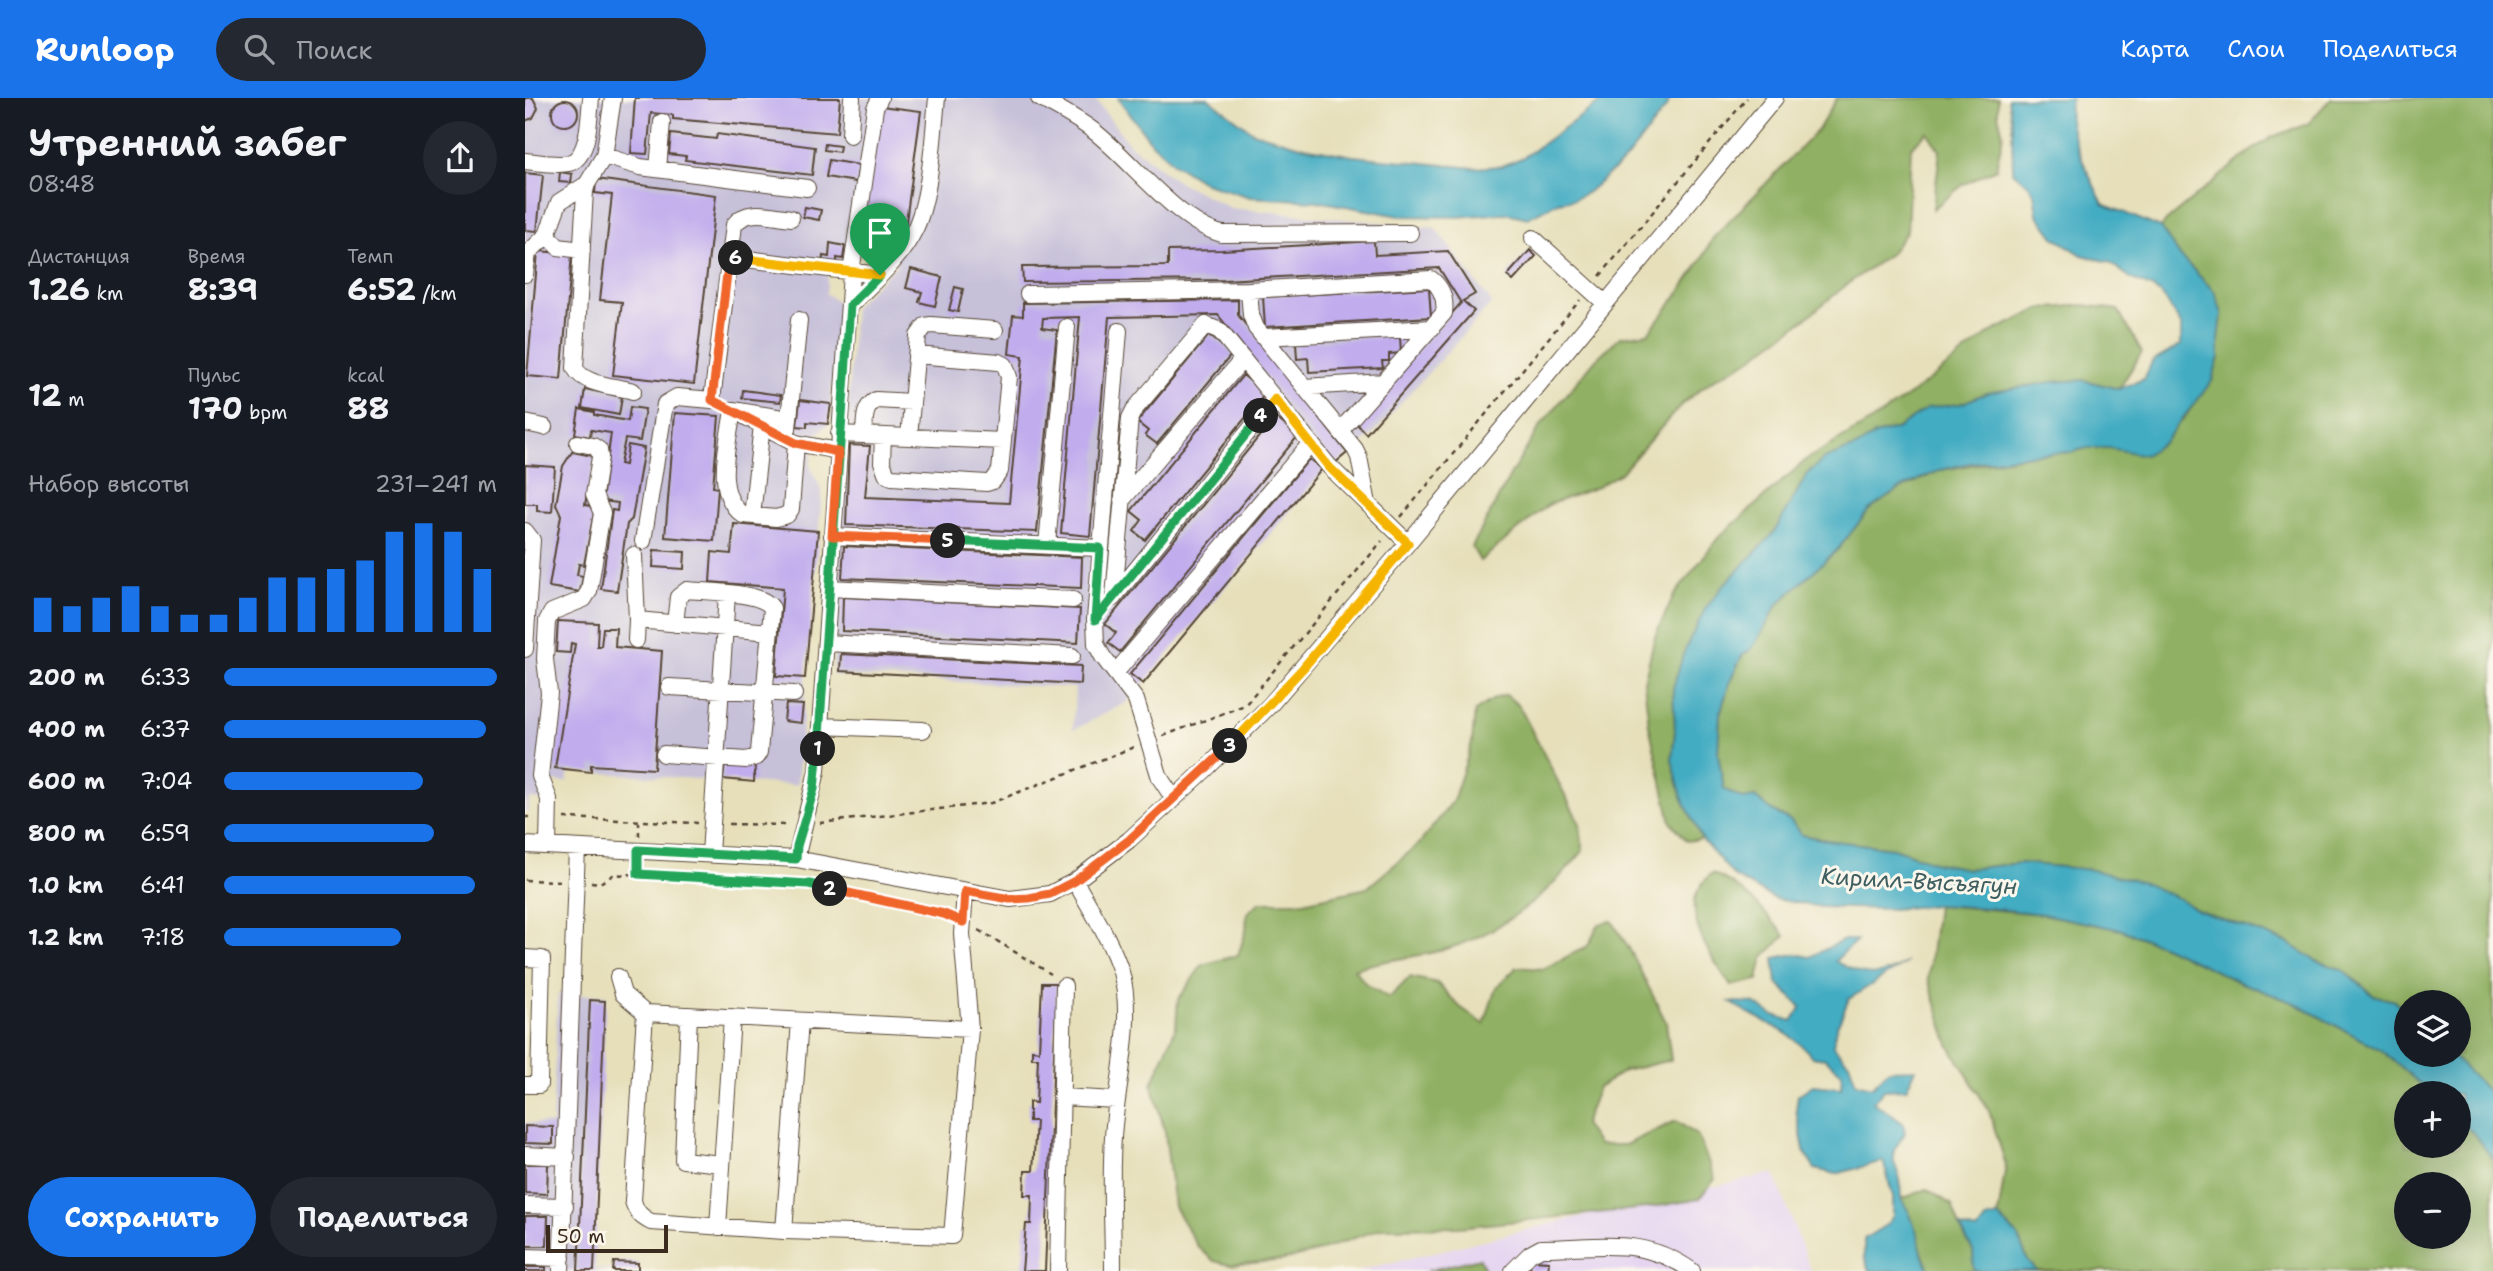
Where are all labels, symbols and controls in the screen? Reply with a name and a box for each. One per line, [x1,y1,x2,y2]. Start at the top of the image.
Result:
search box [216,18,706,81]
text: Runloop [35,27,174,72]
icon: search [240,30,278,68]
text: Поиск [296,32,372,67]
text: Карта [2121,33,2189,65]
text: Слои [2227,33,2285,65]
text: Поделиться [2323,33,2458,65]
text: Утренний забег [28,117,346,168]
button: share [423,121,497,195]
text: 08:48 [28,169,96,199]
pin [850,203,910,275]
icon: arrive [861,214,899,252]
pin: 6 [719,240,753,276]
text: Дистанция [28,244,130,269]
text: Время [188,244,246,269]
text: Темп [347,244,393,269]
text: 6 [729,245,742,270]
text: 1.26 [28,269,90,310]
text: 8:39 [188,269,258,310]
text: 6:52 [347,269,416,310]
text: km [90,281,123,306]
text: /km [416,281,457,306]
text: Пульс [188,363,241,388]
text: kcal [347,363,384,388]
text: 12 [28,375,62,416]
text: m [62,387,85,412]
text: 170 [188,388,243,429]
text: 88 [347,388,390,429]
pin: 4 [1243,398,1279,434]
text: bpm [243,400,287,425]
text: 4 [1254,403,1267,428]
text: Набор высоты [28,469,189,499]
text: 231–241 m [375,469,497,499]
pin: 5 [931,524,965,558]
text: 5 [942,528,953,553]
text: 200 m [28,662,105,692]
text: 6:33 [140,662,191,692]
text: 400 m [28,714,105,744]
text: 6:37 [140,714,191,744]
pin: 3 [1213,728,1247,764]
pin: 1 [801,732,835,766]
text: 3 [1223,733,1236,758]
text: 1 [813,736,822,761]
text: 600 m [28,766,105,796]
text: 7:04 [140,766,192,796]
text: 800 m [28,818,105,848]
text: 6:59 [140,818,190,848]
water label: Кирилл-Высъягун [1820,861,2018,901]
text: 1.0 km [28,870,103,900]
text: 6:41 [140,870,185,900]
pin: 2 [813,872,847,906]
text: 2 [823,876,836,901]
text: 1.2 km [28,922,104,952]
text: 7:18 [140,922,185,952]
map controls [2394,990,2471,1249]
button: layers [2394,990,2471,1067]
button: + [2394,1081,2471,1158]
button: − [2394,1172,2471,1249]
button: Сохранить [28,1177,256,1257]
button: Поделиться [270,1177,497,1257]
scale bar [546,1222,669,1254]
text: 50 m [557,1224,605,1249]

